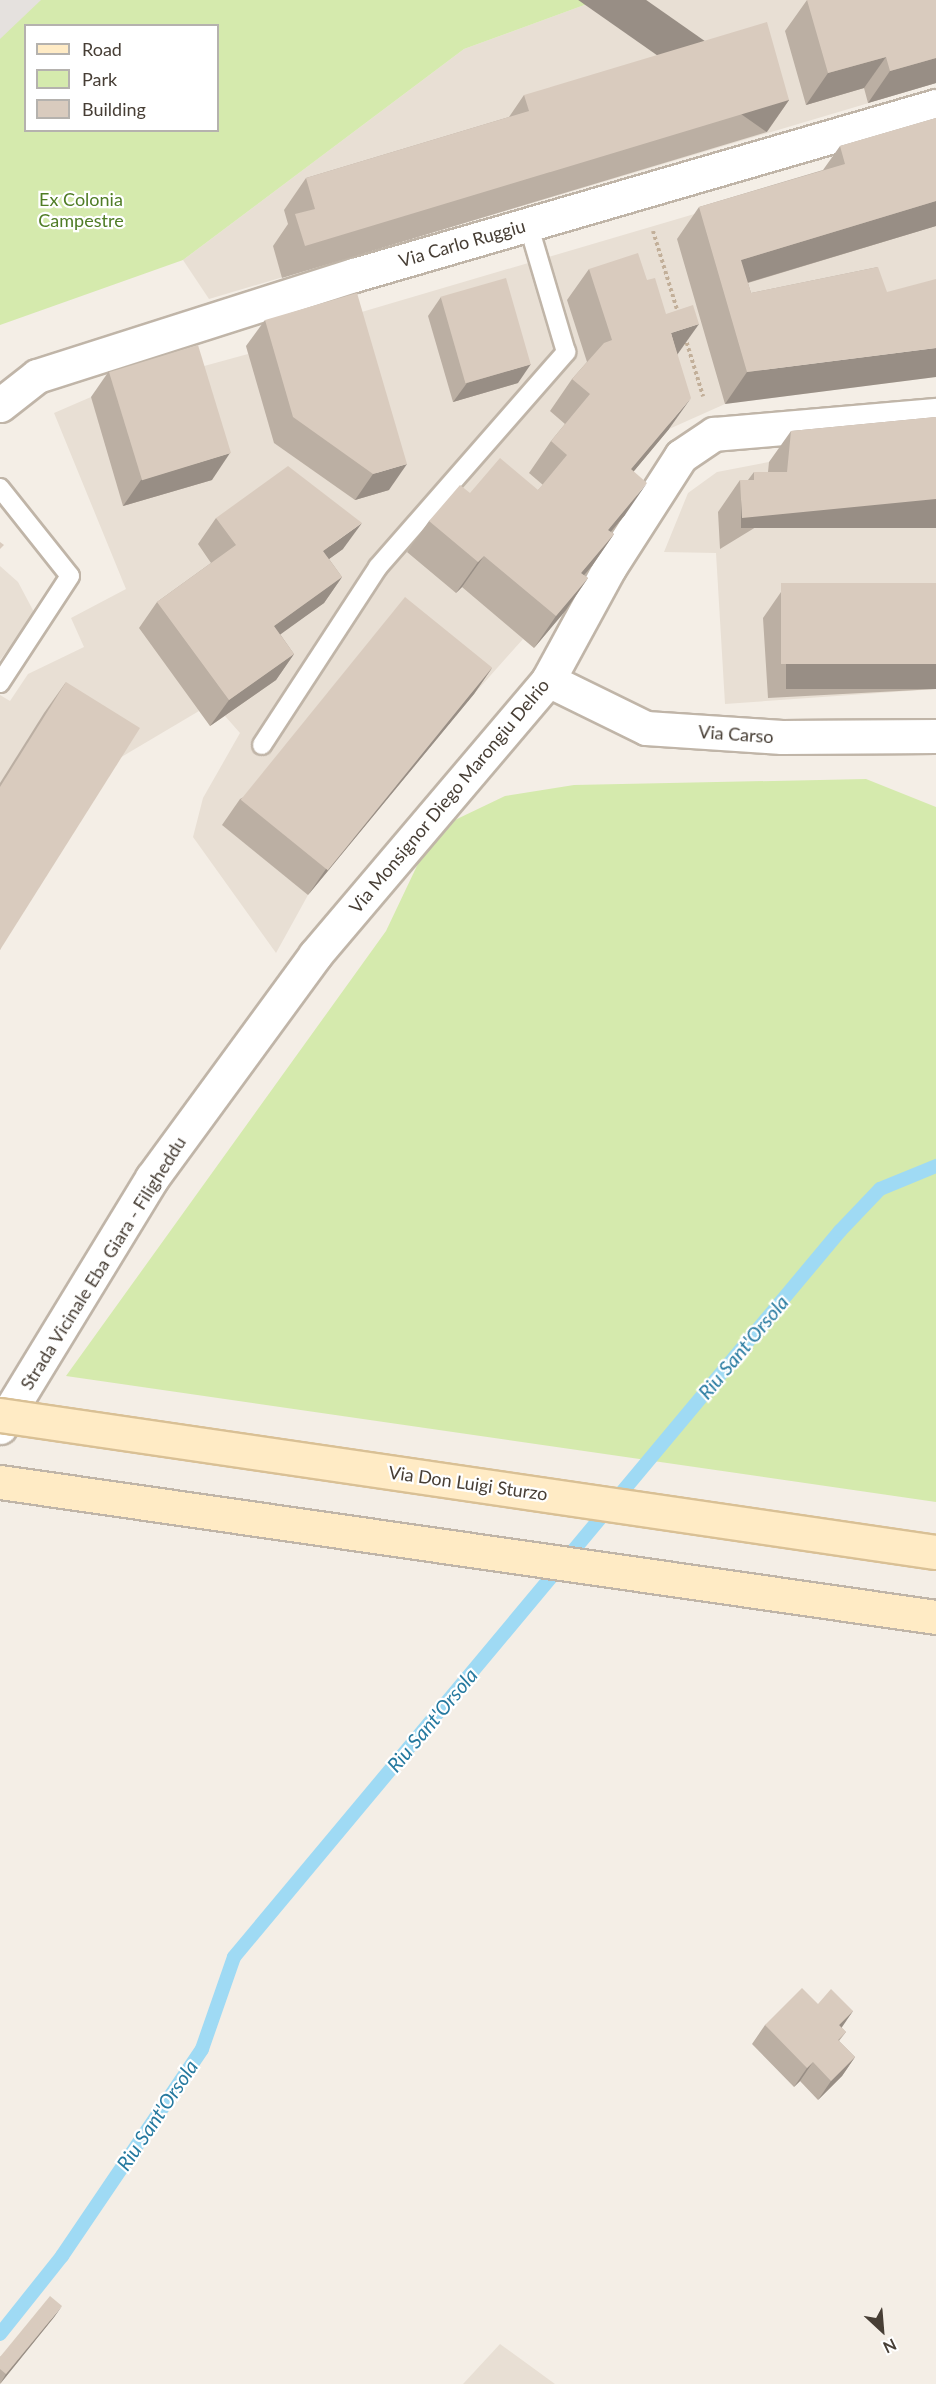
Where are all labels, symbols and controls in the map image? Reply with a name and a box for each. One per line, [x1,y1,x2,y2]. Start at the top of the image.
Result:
legend [24,24,219,132]
text: Road [82,38,122,60]
text: Park [82,68,117,90]
text: Building [82,98,146,120]
park label: Ex Colonia Campestre [38,189,124,232]
street label: Via Carlo Ruggiu [396,215,528,271]
street label: Via Monsignor Diego Marongiu Delrio [344,674,554,918]
street label: Via Carso [698,721,774,747]
street label: Strada Vicinale Eba Giara - Filigheddu [16,1132,190,1394]
water label: Riu Sant'Orsola [693,1290,793,1404]
street label: Via Don Luigi Sturzo [387,1461,549,1505]
water label: Riu Sant'Orsola [382,1663,482,1777]
water label: Riu Sant'Orsola [111,2055,203,2175]
north arrow [852,2300,912,2360]
text: N [880,2335,900,2358]

